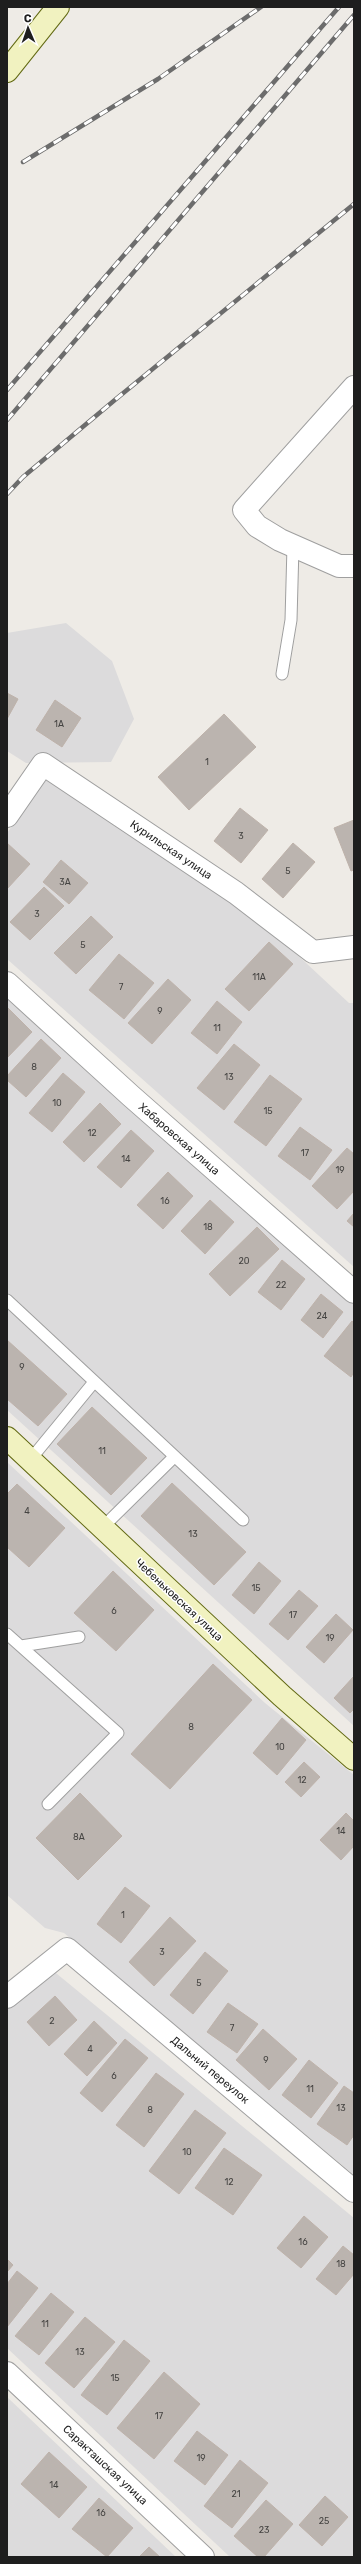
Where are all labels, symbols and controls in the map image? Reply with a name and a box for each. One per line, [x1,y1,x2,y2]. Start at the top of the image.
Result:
north arrow [8,8,48,48]
text: С [24,12,32,25]
house number: 1А [54,719,64,729]
house number: 1 [205,757,209,767]
street label: Курильская улица [128,818,214,882]
house number: 3 [238,831,244,841]
house number: 5 [285,866,291,876]
house number: 3А [59,877,71,887]
house number: 3 [34,909,40,919]
house number: 5 [80,940,86,950]
house number: 11А [252,972,266,982]
house number: 7 [119,982,124,992]
house number: 9 [157,1006,163,1016]
house number: 11 [213,1023,221,1033]
house number: 8 [31,1062,37,1072]
house number: 13 [224,1072,234,1082]
house number: 10 [52,1098,62,1108]
street label: Хабаровская улица [136,1100,222,1178]
house number: 15 [263,1106,273,1116]
house number: 12 [87,1128,97,1138]
house number: 17 [301,1148,310,1158]
house number: 14 [121,1154,131,1164]
house number: 19 [335,1165,345,1175]
house number: 16 [160,1196,170,1206]
house number: 18 [203,1222,213,1232]
house number: 20 [239,1256,250,1266]
house number: 22 [276,1280,286,1290]
house number: 24 [317,1311,328,1321]
house number: 9 [19,1362,25,1372]
house number: 11 [98,1446,106,1456]
house number: 4 [24,1506,30,1516]
house number: 13 [188,1529,198,1539]
street label: Чебеньковская улица [133,1556,225,1644]
house number: 15 [251,1583,261,1593]
house number: 6 [111,1606,117,1616]
house number: 17 [289,1610,298,1620]
house number: 19 [325,1633,335,1643]
house number: 8 [188,1722,194,1732]
house number: 10 [275,1742,285,1752]
house number: 12 [297,1775,307,1785]
house number: 14 [336,1826,346,1836]
house number: 8А [73,1832,85,1842]
house number: 1 [121,1910,125,1920]
house number: 3 [159,1947,165,1957]
house number: 5 [196,1978,202,1988]
house number: 2 [49,2016,55,2026]
house number: 7 [230,2023,235,2033]
street label: Дальний переулок [168,2034,252,2107]
house number: 4 [87,2044,93,2054]
house number: 9 [263,2055,269,2065]
house number: 6 [111,2071,117,2081]
house number: 11 [306,2084,314,2094]
house number: 13 [336,2103,346,2113]
house number: 8 [147,2105,153,2115]
house number: 10 [182,2147,192,2157]
house number: 12 [224,2177,234,2187]
house number: 16 [298,2237,308,2247]
house number: 18 [336,2259,346,2269]
house number: 11 [41,2319,49,2329]
house number: 13 [75,2347,85,2357]
house number: 15 [110,2373,120,2383]
house number: 17 [155,2411,164,2421]
street label: Саракташская улица [60,2423,150,2507]
house number: 19 [196,2453,206,2463]
house number: 14 [49,2480,59,2490]
house number: 21 [231,2489,241,2499]
house number: 16 [96,2508,106,2518]
house number: 25 [319,2516,329,2526]
house number: 23 [259,2525,269,2535]

